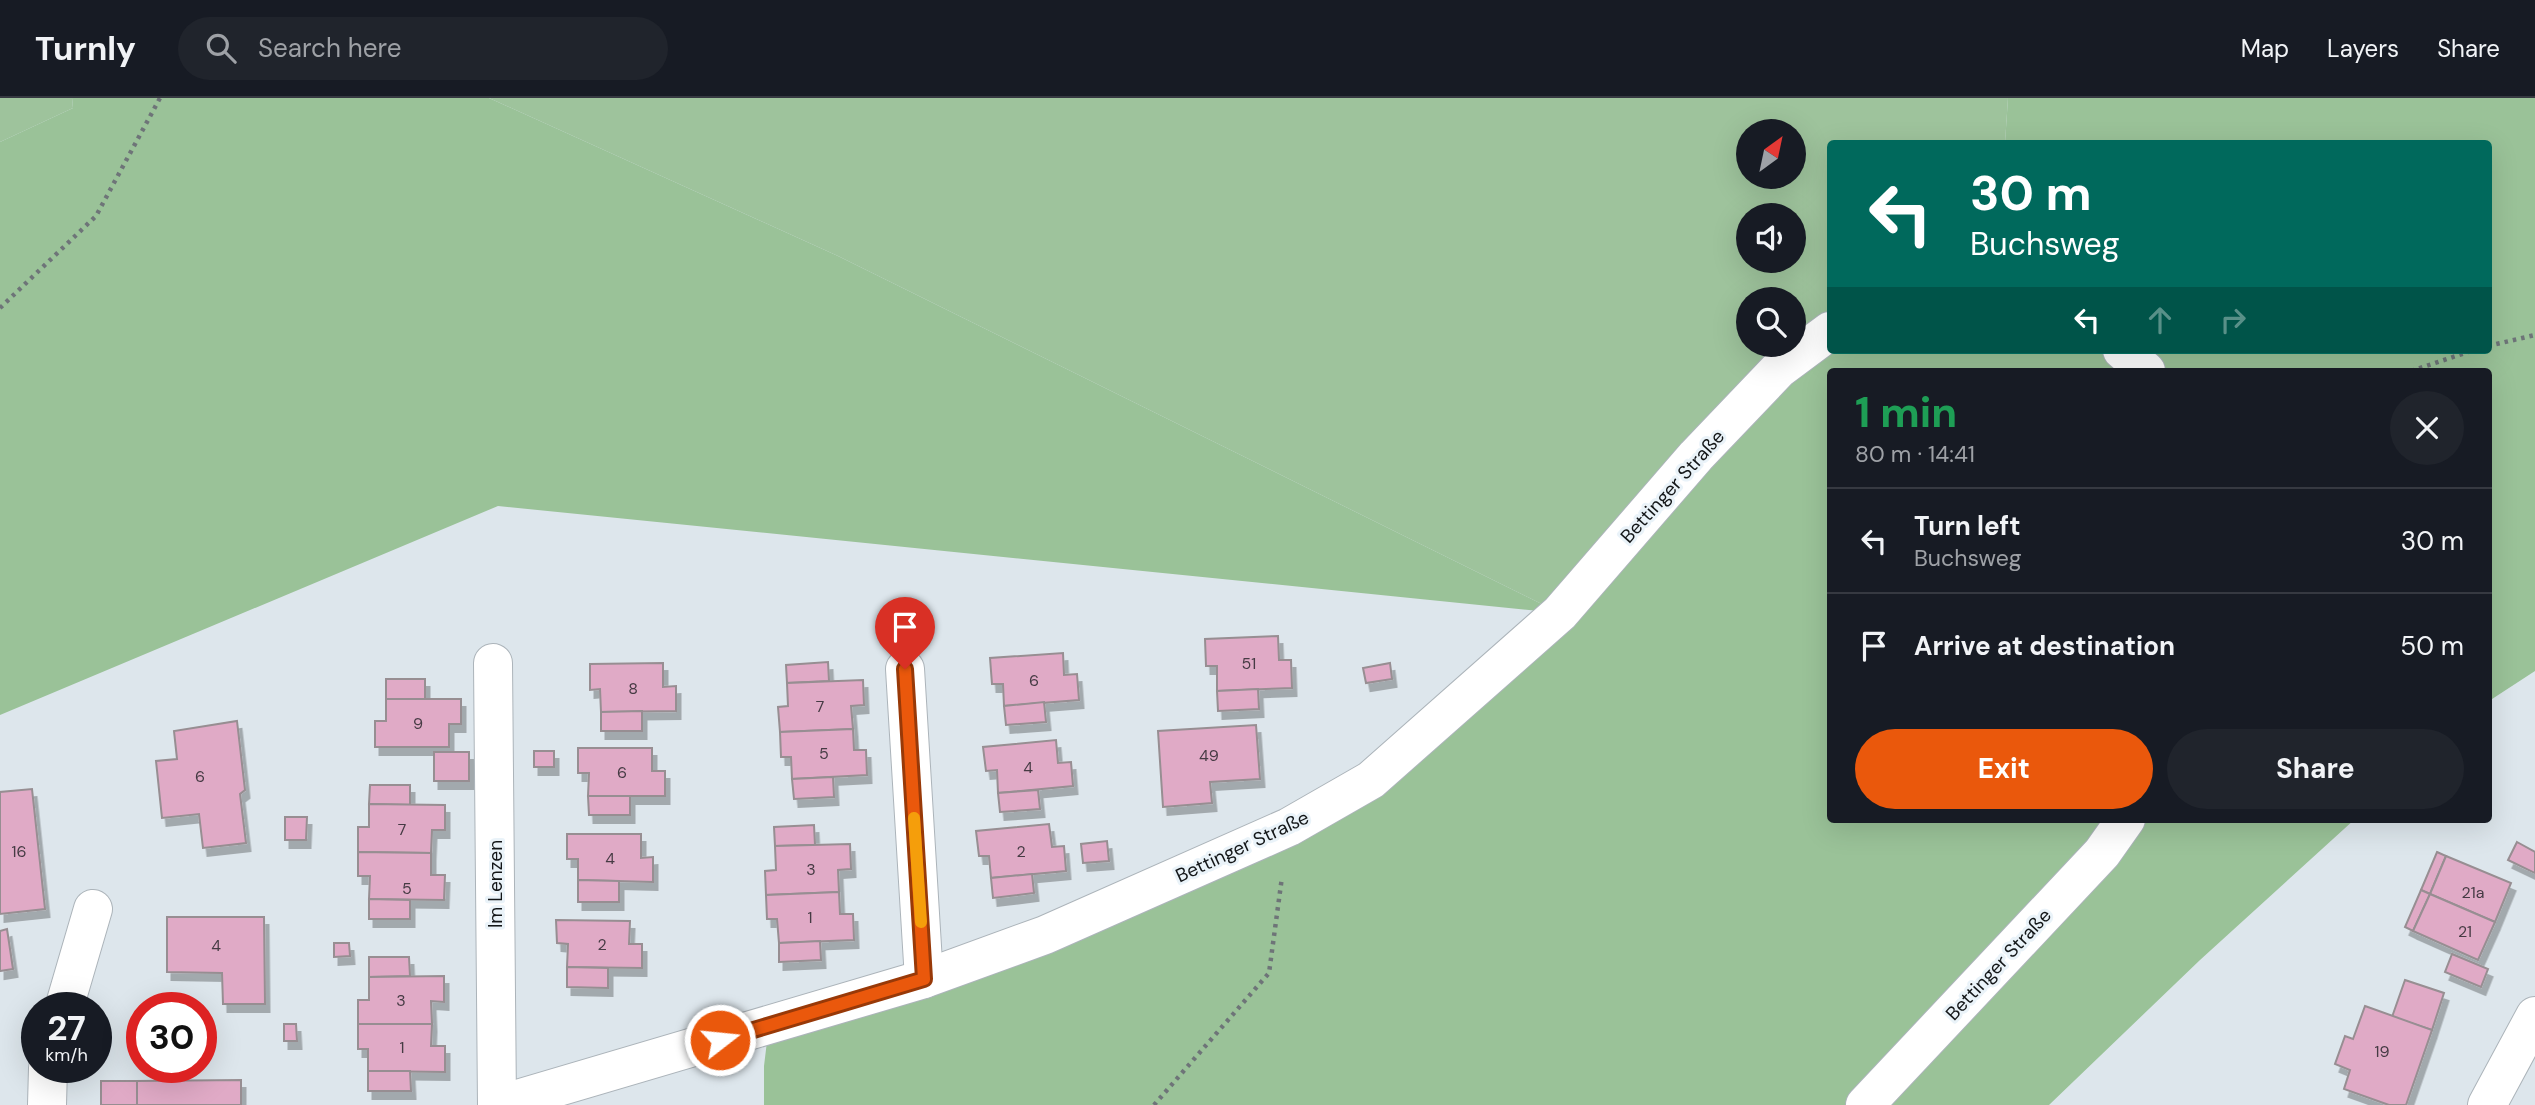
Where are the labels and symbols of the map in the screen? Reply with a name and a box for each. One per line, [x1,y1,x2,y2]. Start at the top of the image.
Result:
north arrow [1736,119,1806,189]
street label: Bettinger Straße [1615,424,1730,548]
pin [875,597,935,669]
house number: 51 [1242,653,1256,674]
house number: 6 [1029,670,1039,691]
house number: 8 [628,678,638,699]
house number: 7 [816,696,824,717]
house number: 9 [413,713,423,734]
house number: 5 [819,743,829,764]
house number: 49 [1199,745,1219,766]
house number: 4 [1023,757,1033,778]
house number: 6 [617,762,627,783]
house number: 6 [195,766,205,787]
street label: Bettinger Straße [1172,805,1313,888]
house number: 7 [398,819,406,840]
street label: Im Lenzen [483,840,508,928]
house number: 16 [11,841,27,862]
house number: 2 [1016,841,1026,862]
house number: 4 [605,848,615,869]
house number: 3 [806,859,816,880]
house number: 5 [402,878,412,899]
house number: 21a [2462,882,2484,903]
street label: Bettinger Straße [1940,903,2057,1026]
house number: 1 [808,907,813,928]
house number: 21 [2458,921,2472,942]
house number: 2 [597,934,607,955]
house number: 4 [211,935,221,956]
house number: 3 [396,990,406,1011]
speed limit sign: 30 [126,992,217,1083]
position arrow [683,1003,757,1077]
house number: 1 [400,1037,405,1058]
house number: 19 [2374,1041,2390,1062]

